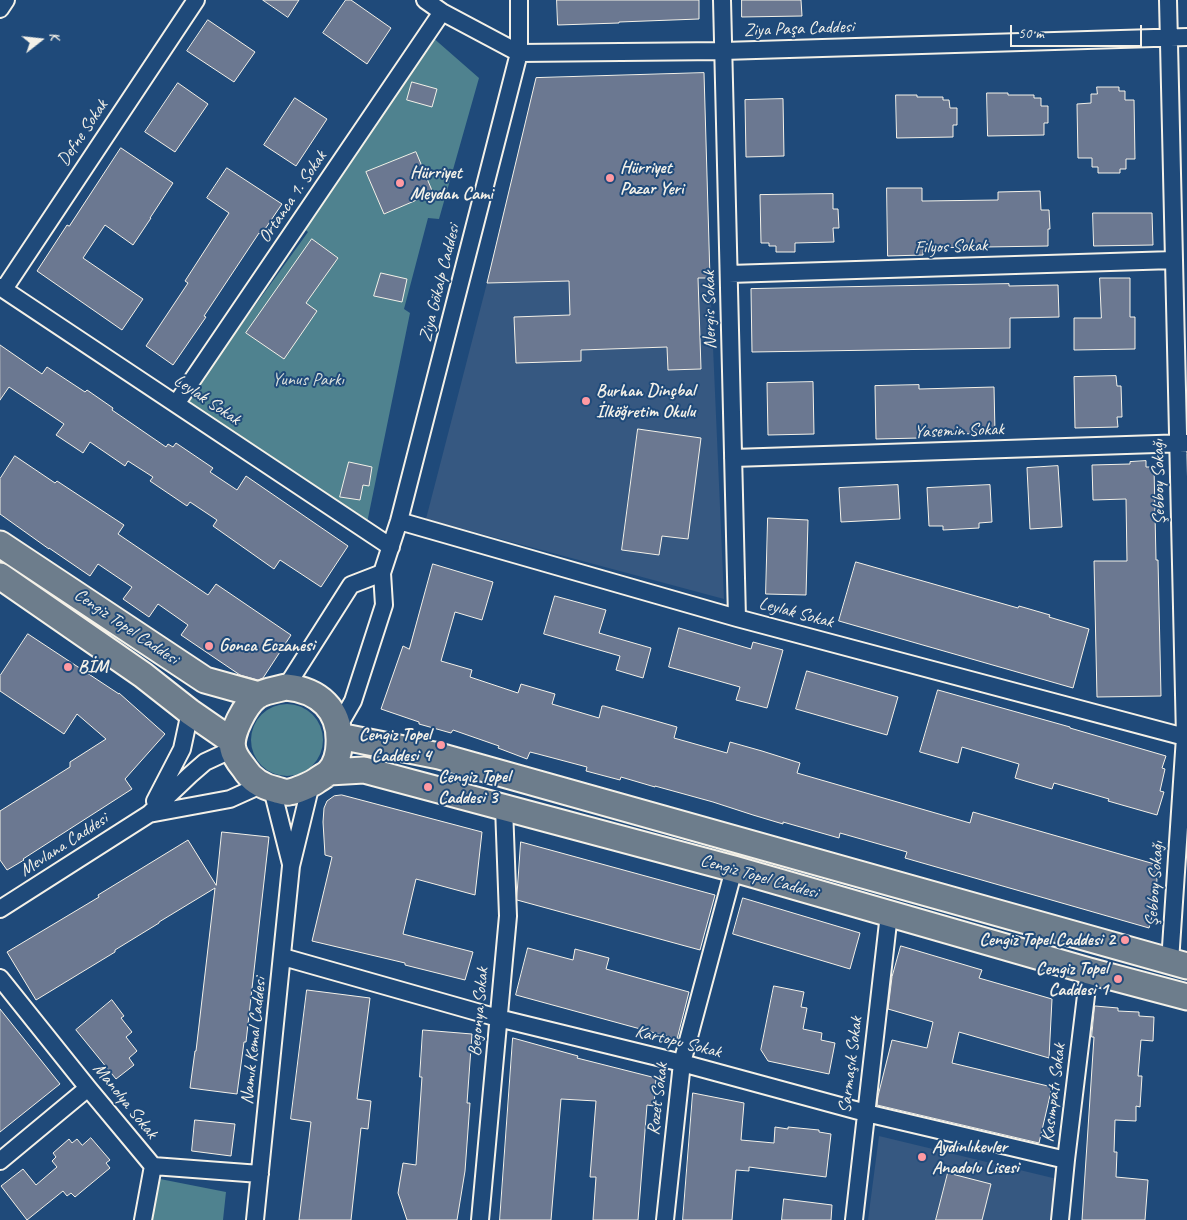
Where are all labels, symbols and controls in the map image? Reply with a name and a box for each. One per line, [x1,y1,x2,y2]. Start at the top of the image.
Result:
north arrow [15,15,65,65]
scale bar [1012,15,1144,47]
street label: Ziya Paşa Caddesi [744,16,854,42]
text: 50 m [1018,24,1044,43]
text: K [46,30,64,41]
street label: Defne Sokak [53,96,113,170]
street label: Ortanca 1. Sokak [254,147,332,247]
place label: Hürriyet Pazar Yeri [620,157,684,200]
place label: Hürriyet Meydan Cami [410,162,493,204]
marker: Hürriyet Pazar Yeri [604,172,616,184]
marker: Hürriyet Meydan Cami [394,177,406,189]
street label: Ziya Gökalp Caddesi [415,222,465,344]
street label: Filyos Sokak [914,235,988,259]
street label: Nergis Sokak [699,270,721,350]
park label: Yunus Parkı [272,369,344,391]
street label: Leylak Sokak [169,370,245,430]
place label: Burhan Dinçbal İlköğretim Okulu [596,380,695,422]
marker: Burhan Dinçbal İlköğretim Okulu [580,395,592,407]
street label: Yasemin Sokak [914,419,1004,443]
street label: Şebboy Sokağı [1147,439,1171,525]
street label: Cengiz Topel Caddesi [70,584,182,670]
street label: Leylak Sokak [756,593,836,633]
place label: Gonca Eczanesi [219,635,315,657]
marker: Gonca Eczanesi [203,640,215,652]
place label: BİM [78,656,108,678]
marker: BİM [62,661,74,673]
place label: Cengiz Topel Caddesi 4 [359,724,431,766]
marker: Cengiz Topel Caddesi 4 [435,739,447,751]
place label: Cengiz Topel Caddesi 3 [438,766,510,809]
marker: Cengiz Topel Caddesi 3 [422,781,434,793]
street label: Mevlana Caddesi [16,809,112,881]
street label: Şebboy Sokağı [1141,841,1169,927]
street label: Cengiz Topel Caddesi [698,850,820,904]
place label: Cengiz Topel Caddesi 2 [979,929,1115,951]
marker: Cengiz Topel Caddesi 2 [1119,934,1131,946]
place label: Cengiz Topel Caddesi 1 [1036,958,1108,1001]
street label: Begonya Sokak [464,967,494,1057]
marker: Cengiz Topel Caddesi 1 [1112,973,1124,985]
street label: Namık Kemal Caddesi [237,976,271,1106]
street label: Sarmaşık Sokak [834,1016,868,1114]
street label: Kartopu Sokak [633,1021,723,1063]
street label: Kasımpatı Sokak [1037,1042,1071,1144]
street label: Manolya Sokak [88,1059,162,1143]
street label: Rozet Sokak [643,1061,673,1137]
place label: Aydınlıkevler Anadolu Lisesi [932,1136,1019,1178]
marker: Aydınlıkevler Anadolu Lisesi [916,1151,928,1163]

